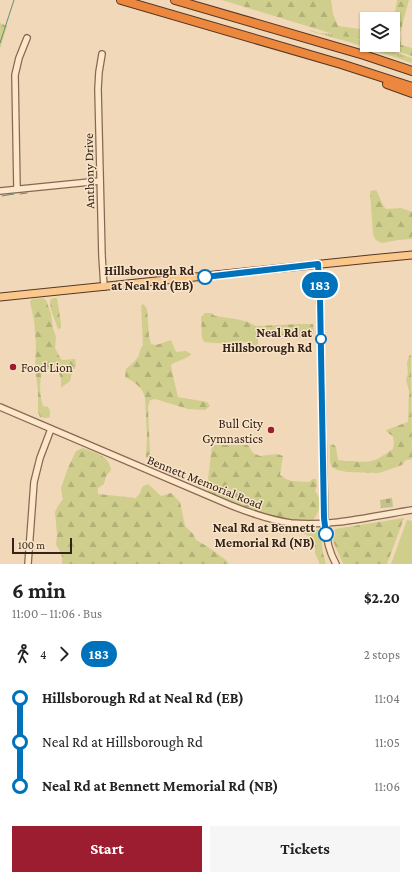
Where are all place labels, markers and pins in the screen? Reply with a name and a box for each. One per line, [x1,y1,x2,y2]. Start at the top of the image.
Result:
place label: Hillsborough Rd at Neal Rd (EB) [104,263,194,294]
marker: Hillsborough Rd at Neal Rd (EB) [197,269,213,285]
place label: Neal Rd at Hillsborough Rd [222,325,312,355]
marker: Neal Rd at Hillsborough Rd [315,333,327,345]
place label: Food Lion [21,360,73,375]
marker: Food Lion [8,362,18,372]
place label: Bull City Gymnastics [202,416,264,446]
marker: Bull City Gymnastics [266,425,276,435]
place label: Neal Rd at Bennett Memorial Rd (NB) [213,520,315,551]
marker: Neal Rd at Bennett Memorial Rd (NB) [318,526,334,542]

